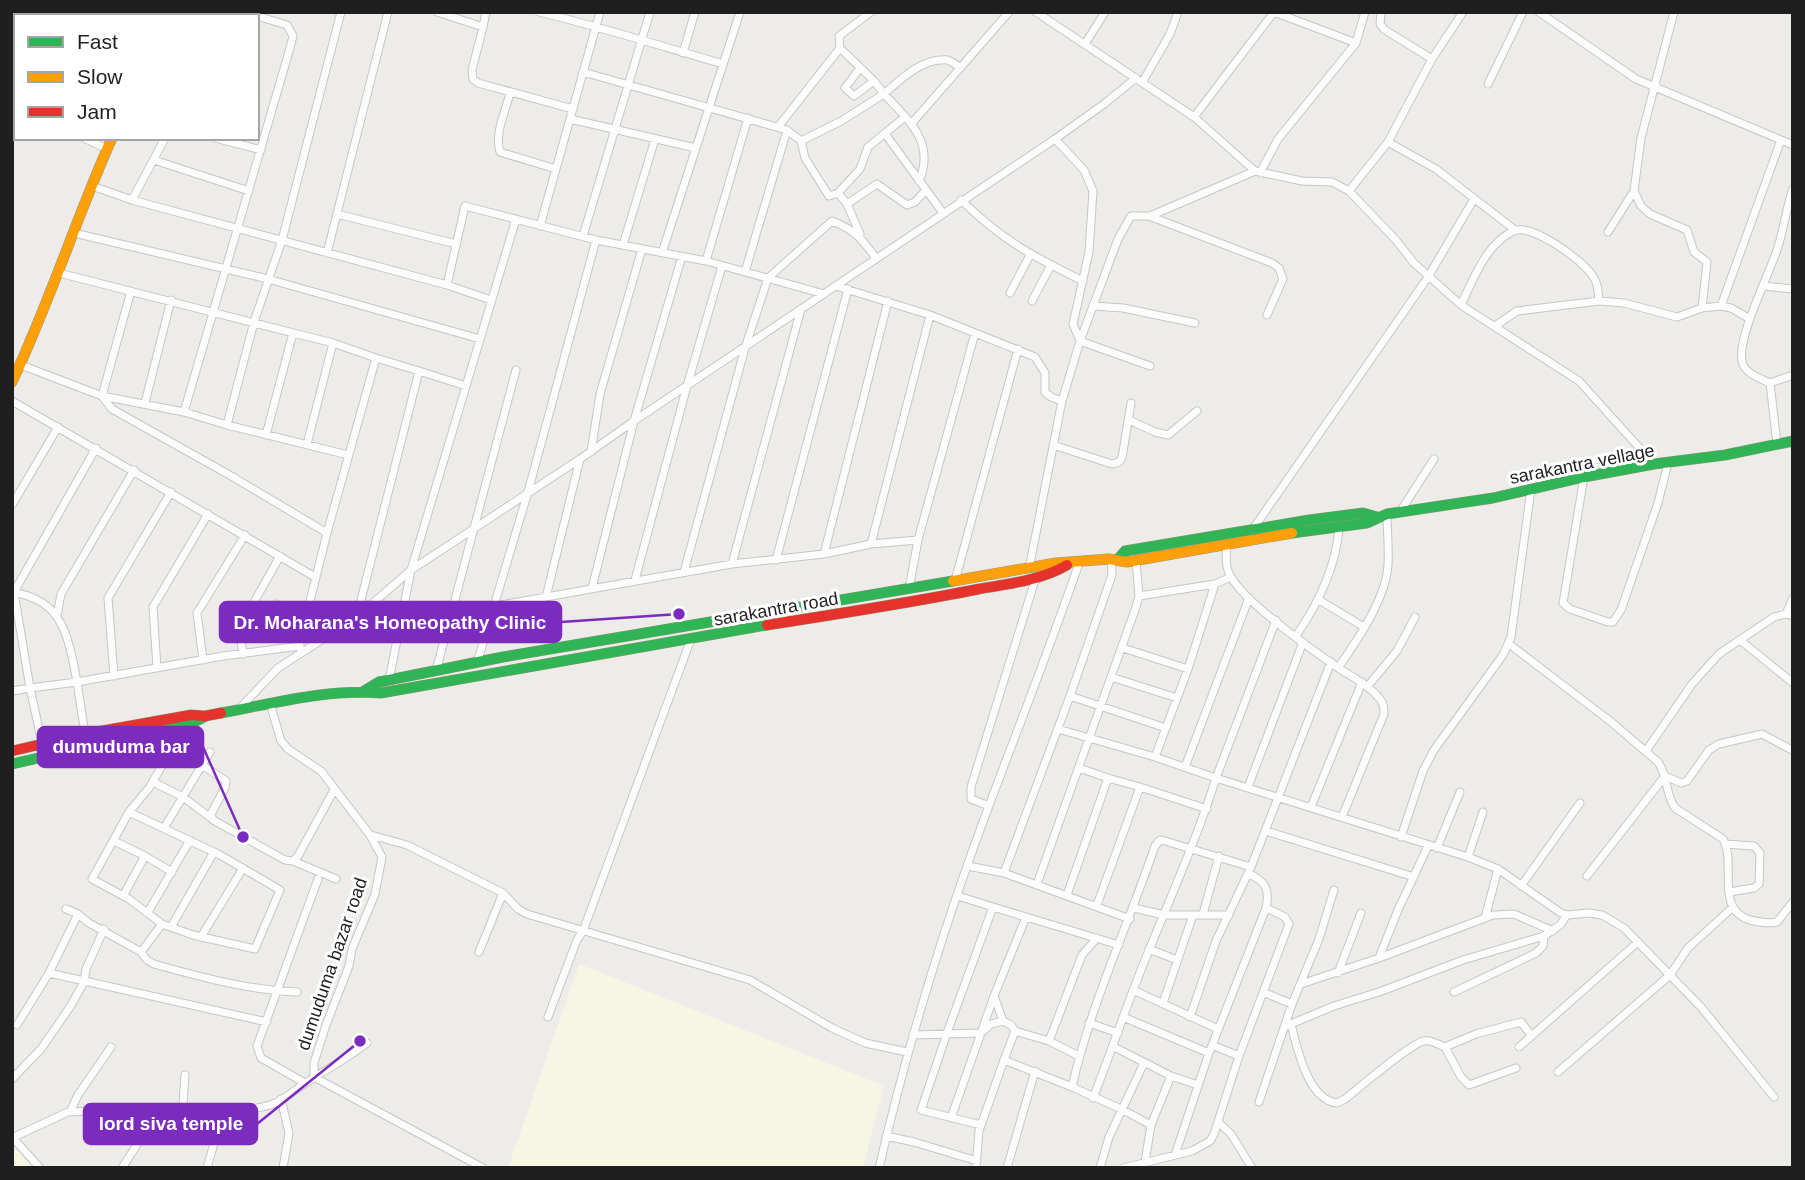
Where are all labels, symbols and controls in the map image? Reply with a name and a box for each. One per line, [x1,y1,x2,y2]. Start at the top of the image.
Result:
legend [14,14,259,140]
text: Fast [77,30,118,53]
text: Slow [77,65,123,88]
text: Jam [77,100,117,123]
street label: sarakantra vellage [1508,440,1656,488]
street label: sarakantra road [712,588,840,630]
callout: Dr. Moharana's Homeopathy Clinic [220,602,561,642]
text: Dr. Moharana's Homeopathy Clinic [234,612,547,633]
callout: dumuduma bar [38,727,203,767]
text: dumuduma bar [52,736,190,757]
street label: dumuduma bazar road [293,875,371,1053]
callout: lord siva temple [84,1104,257,1144]
text: lord siva temple [99,1113,243,1134]

